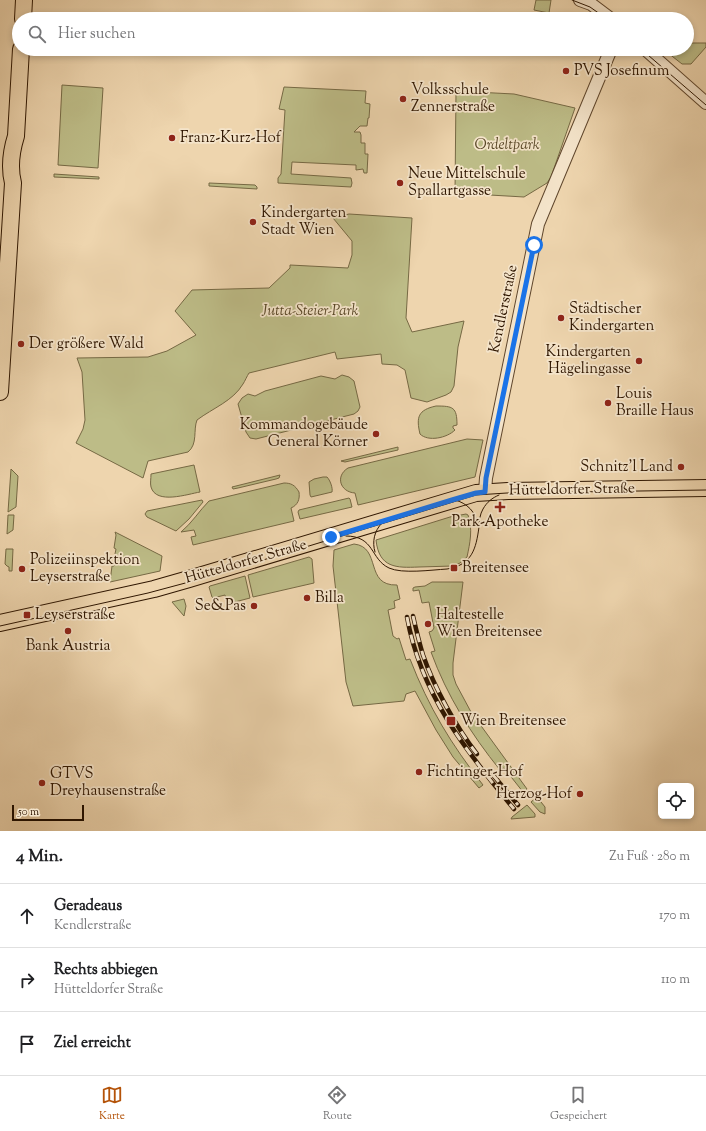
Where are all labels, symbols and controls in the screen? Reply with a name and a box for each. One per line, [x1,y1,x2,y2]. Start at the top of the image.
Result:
search box [12,12,694,56]
icon: search [26,23,48,45]
text: Hier suchen [58,24,136,45]
place label: PVS Josefinum [574,61,670,82]
marker: PVS Josefinum [561,66,571,76]
place label: Volksschule Zennerstraße [411,80,495,118]
marker: Volksschule Zennerstraße [398,94,408,104]
place label: Franz-Kurz-Hof [180,128,282,149]
marker: Franz-Kurz-Hof [167,133,177,143]
park label: Ordeltpark [474,135,540,156]
place label: Neue Mittelschule Spallartgasse [408,164,526,202]
marker: Neue Mittelschule Spallartgasse [395,178,405,188]
place label: Kindergarten Stadt Wien [261,203,347,241]
marker: Kindergarten Stadt Wien [248,217,258,227]
route start [525,236,543,254]
street label: Kendlerstraße [484,263,524,355]
place label: Städtischer Kindergarten [569,299,655,337]
park label: Jutta-Steier-Park [261,301,359,322]
marker: Städtischer Kindergarten [556,313,566,323]
place label: Der größere Wald [29,334,144,355]
marker: Der größere Wald [16,339,26,349]
place label: Kindergarten Hägelingasse [546,342,631,380]
marker: Kindergarten Hägelingasse [634,356,644,366]
place label: Louis Braille Haus [616,384,694,422]
marker: Louis Braille Haus [603,398,613,408]
place label: Kommandogebäude General Körner [240,415,368,453]
marker: Kommandogebäude General Körner [371,429,381,439]
place label: Schnitz'l Land [580,457,674,478]
marker: Schnitz'l Land [676,462,686,472]
street label: Hütteldorfer Straße [509,478,635,502]
marker: Park-Apotheke [495,502,505,512]
place label: Park-Apotheke [452,512,548,533]
route end [322,528,340,546]
street label: Hütteldorfer Straße [183,535,309,589]
place label: Polizeiinspektion Leyserstraße [30,550,140,588]
place label: Breitensee [462,558,529,579]
marker: Breitensee [449,563,459,573]
marker: Polizeiinspektion Leyserstraße [17,564,27,574]
place label: Billa [315,588,344,609]
marker: Billa [302,593,312,603]
place label: Se&Pas [195,596,246,617]
marker: Se&Pas [249,601,259,611]
place label: Leyserstraße [35,605,115,626]
place label: Haltestelle Wien Breitensee [436,605,542,643]
marker: Leyserstraße [22,610,32,620]
marker: Haltestelle Wien Breitensee [423,619,433,629]
marker: Bank Austria [63,626,73,636]
place label: Bank Austria [26,636,110,657]
place label: Wien Breitensee [460,711,566,732]
marker: Wien Breitensee [445,715,457,727]
place label: Fichtinger-Hof [427,762,524,783]
place label: GTVS Dreyhausenstraße [50,764,166,802]
marker: Fichtinger-Hof [414,767,424,777]
marker: GTVS Dreyhausenstraße [37,778,47,788]
map controls [658,783,694,819]
button: locate [658,783,694,819]
place label: Herzog-Hof [496,784,573,805]
marker: Herzog-Hof [575,789,585,799]
scale bar [12,803,84,822]
text: 50 m [18,804,39,820]
text: 4 Min. [16,845,63,869]
text: Zu Fuß · 280 m [609,848,690,866]
text: Geradeaus [54,896,122,917]
icon: ahead [16,905,38,927]
text: 170 m [659,907,690,925]
text: Kendlerstraße [54,917,132,935]
text: Rechts abbiegen [54,960,158,981]
icon: right [16,969,38,991]
text: 110 m [661,971,690,989]
text: Hütteldorfer Straße [54,981,163,999]
icon: arrive [16,1033,38,1055]
text: Ziel erreicht [54,1033,131,1054]
tab: Karte [99,1084,125,1124]
tab: Route [323,1084,352,1124]
tab: Gespeichert [550,1084,607,1124]

